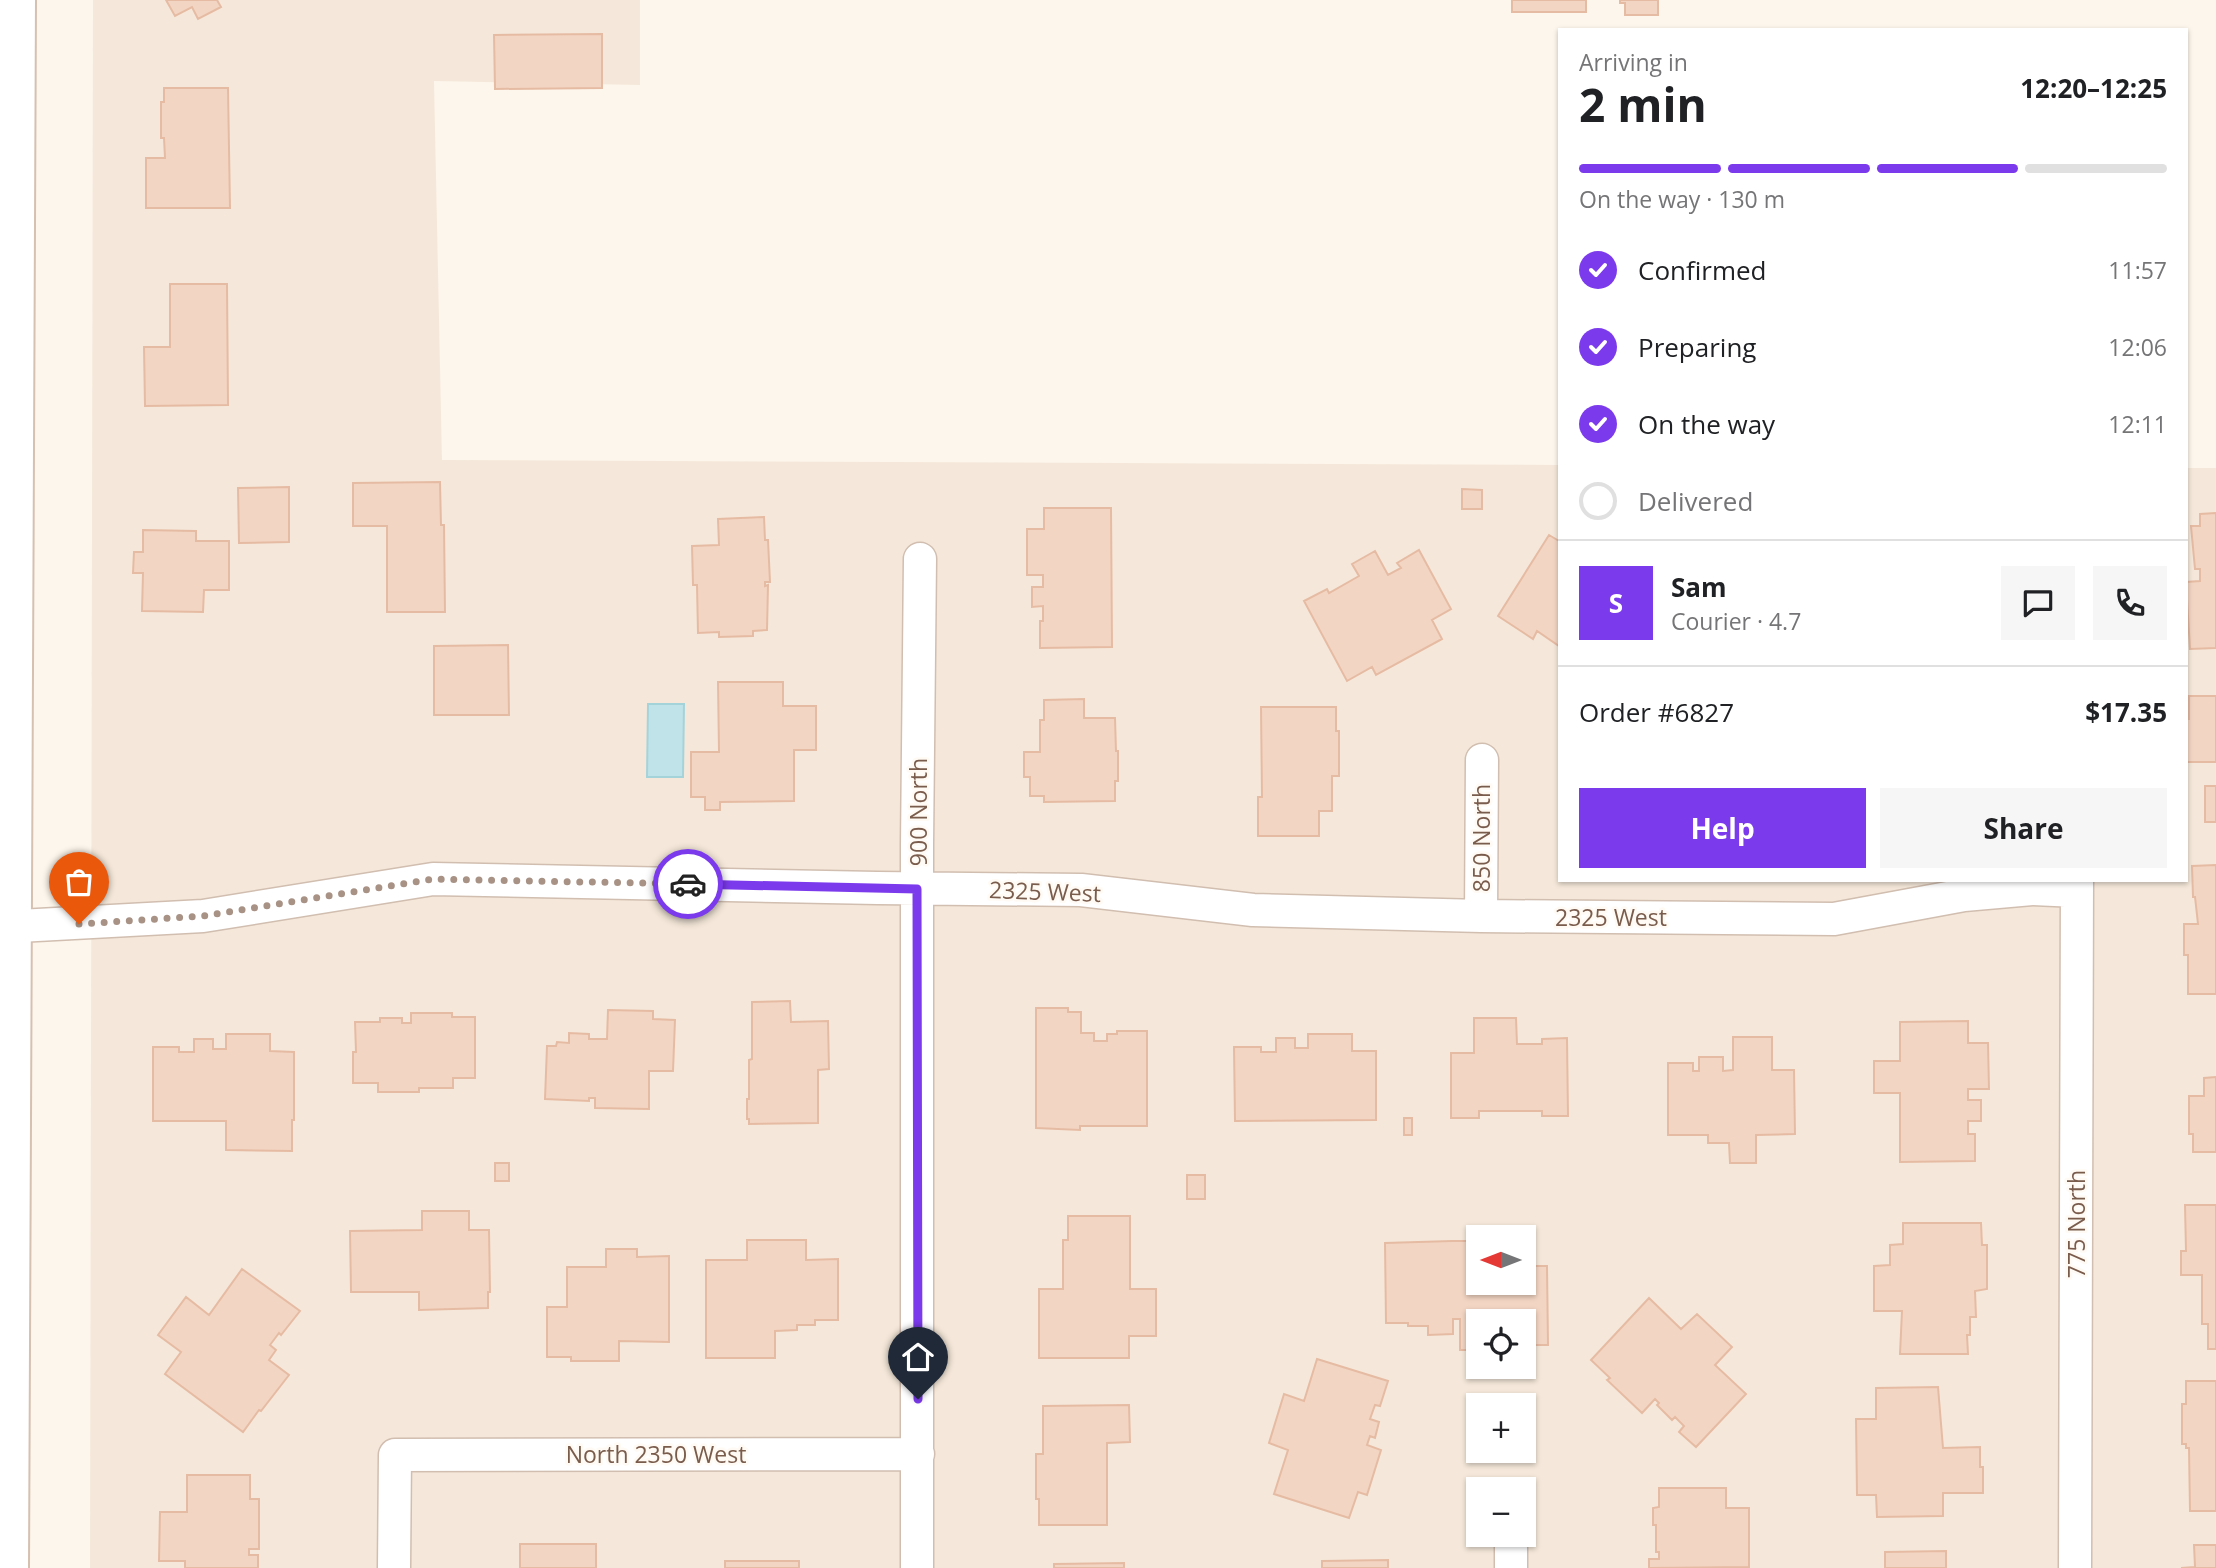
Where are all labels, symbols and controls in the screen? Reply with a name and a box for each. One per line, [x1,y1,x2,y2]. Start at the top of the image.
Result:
text: Arriving in [1579,46,1688,78]
text: 12:20–12:25 [2020,70,2167,106]
text: 2 min [1579,73,1707,135]
text: On the way · 130 m [1579,183,1785,215]
icon: check [1579,251,1617,289]
text: Confirmed [1638,252,1766,288]
text: 11:57 [2108,254,2167,286]
icon: check [1579,328,1617,366]
text: Preparing [1638,329,1756,365]
text: 12:06 [2108,331,2167,363]
icon: check [1579,405,1617,443]
text: On the way [1638,406,1775,442]
text: 12:11 [2108,408,2167,440]
text: Delivered [1638,483,1753,519]
button: chat [2001,566,2075,640]
button: phone [2093,566,2167,640]
text: Sam [1671,569,1727,605]
text: S [1609,585,1623,621]
text: Courier · 4.7 [1671,605,1801,637]
text: Order #6827 [1579,694,1734,730]
text: $17.35 [2085,694,2167,730]
street label: 900 North [902,758,934,866]
street label: 850 North [1465,784,1497,892]
button: Help [1579,788,1866,868]
button: Share [1880,788,2167,868]
courier [653,849,723,919]
pin [49,852,109,924]
icon: bag [60,863,98,901]
icon: car [669,865,707,903]
street label: 2325 West [989,873,1101,909]
street label: 2325 West [1555,901,1667,933]
street label: 775 North [2060,1170,2092,1278]
north arrow [1466,1225,1536,1295]
map controls [1466,1225,1536,1547]
button: locate [1466,1309,1536,1379]
pin [888,1327,948,1399]
icon: home [899,1338,937,1376]
button: + [1466,1393,1536,1463]
street label: North 2350 West [566,1438,746,1470]
button: − [1466,1477,1536,1547]

